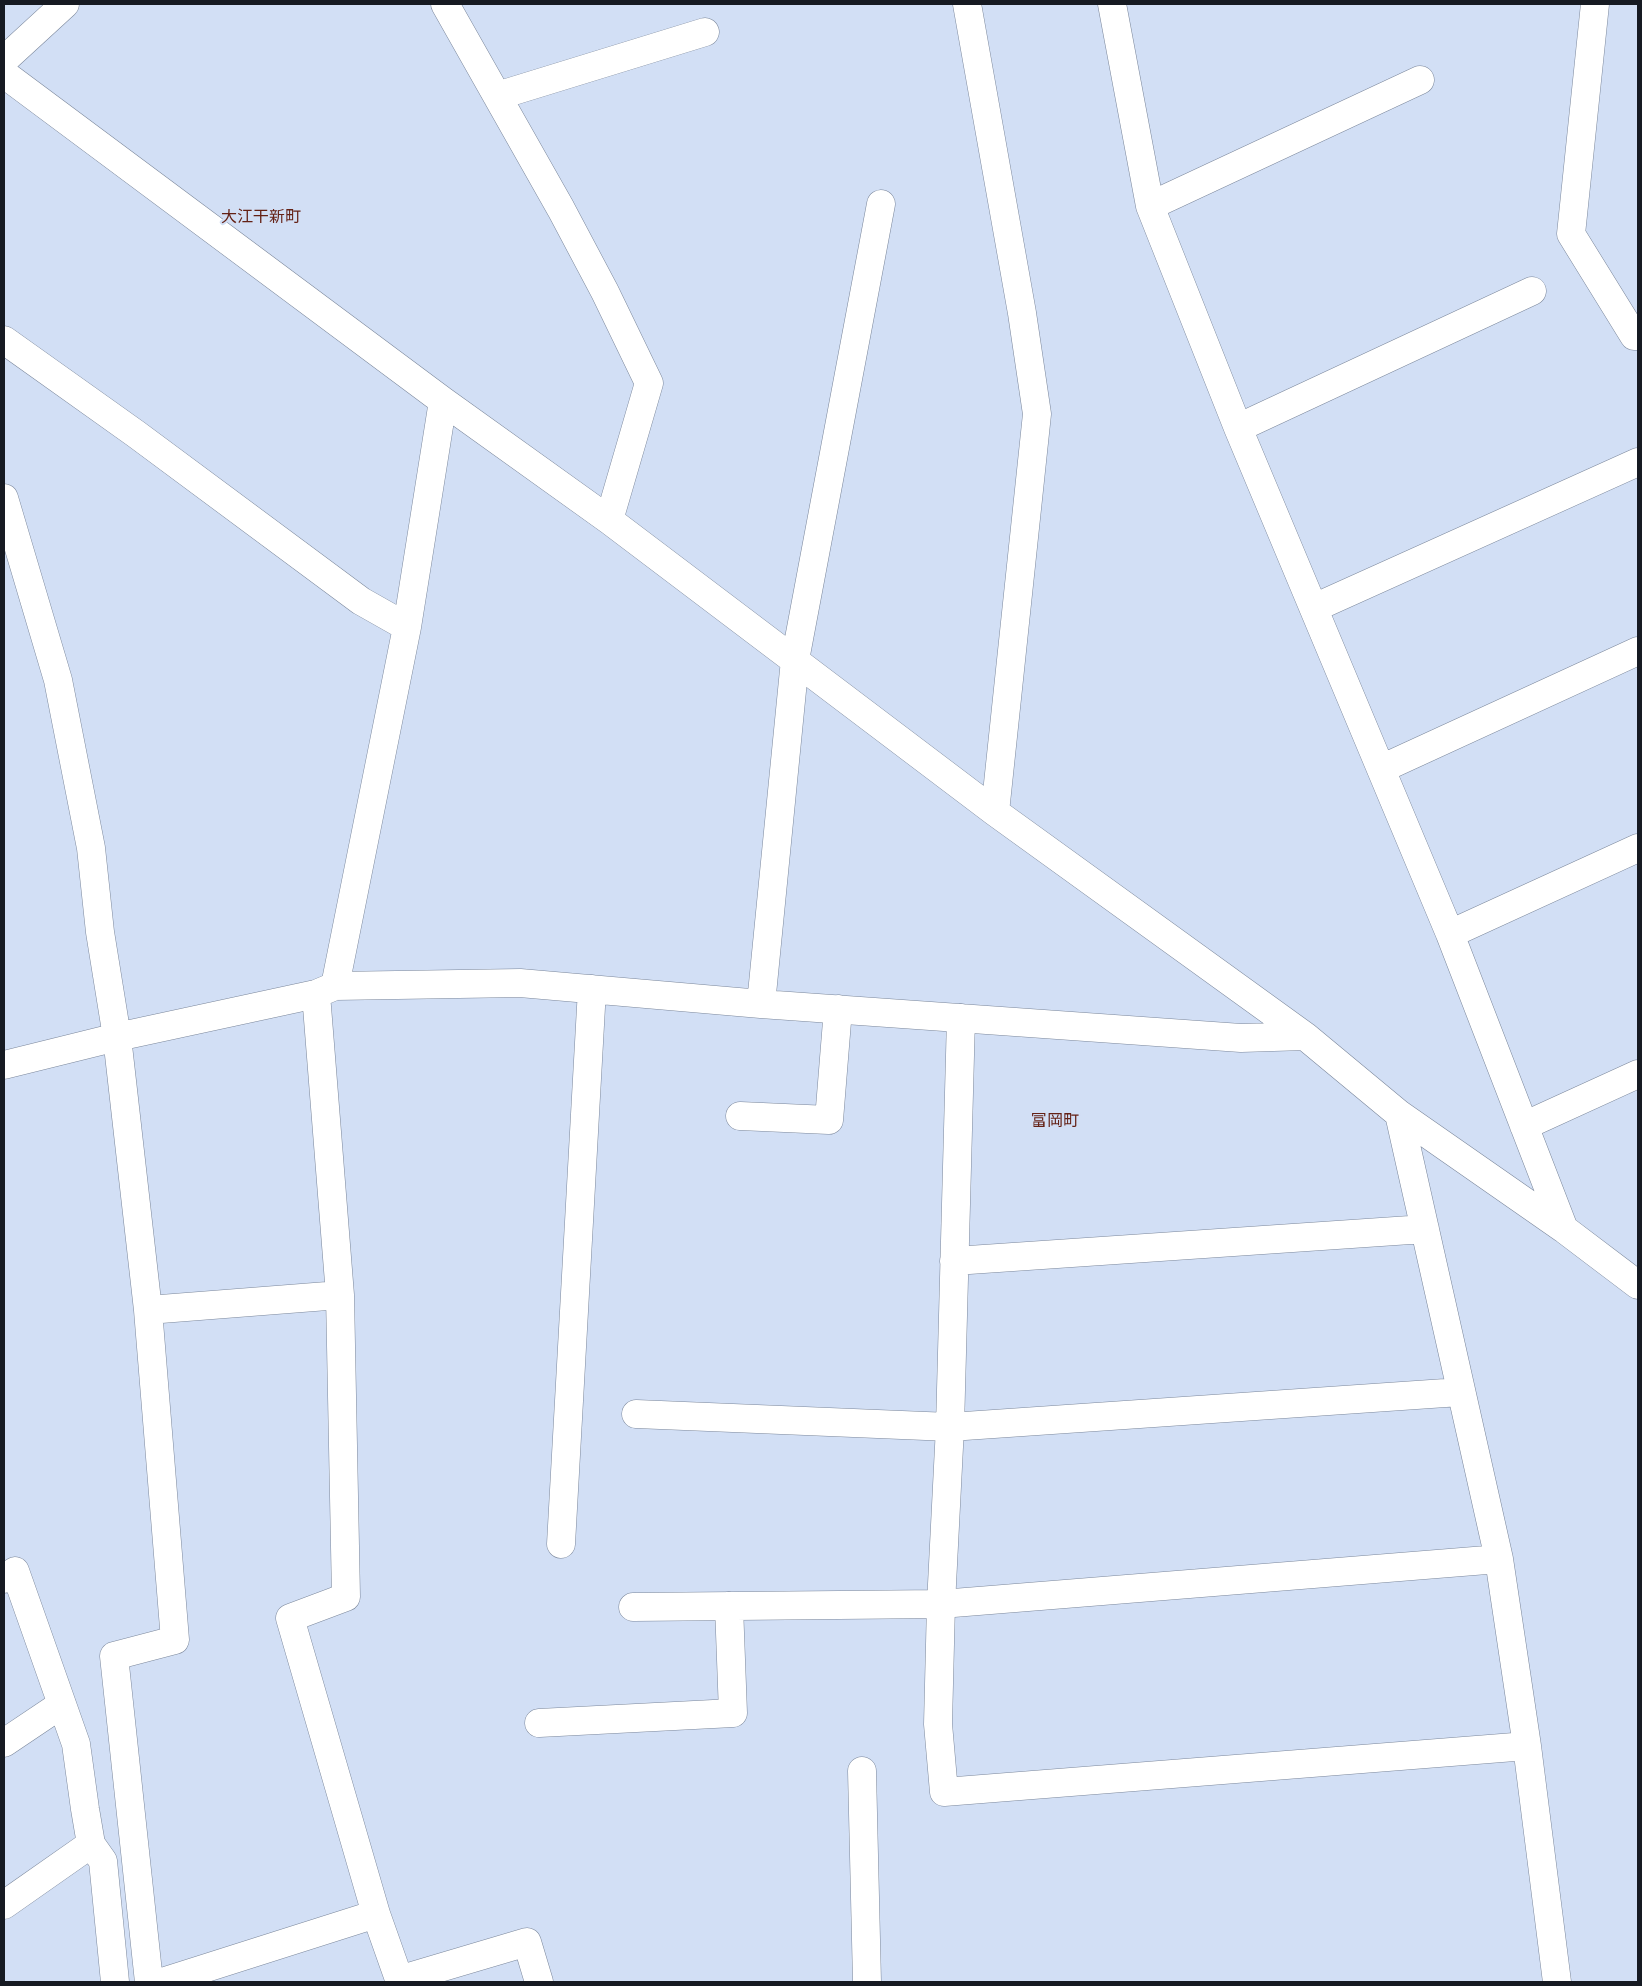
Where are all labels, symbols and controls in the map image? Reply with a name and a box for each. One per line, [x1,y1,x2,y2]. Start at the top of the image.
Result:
district label: 大江干新町 [221,208,301,228]
district label: 富岡町 [1031,1112,1079,1132]

